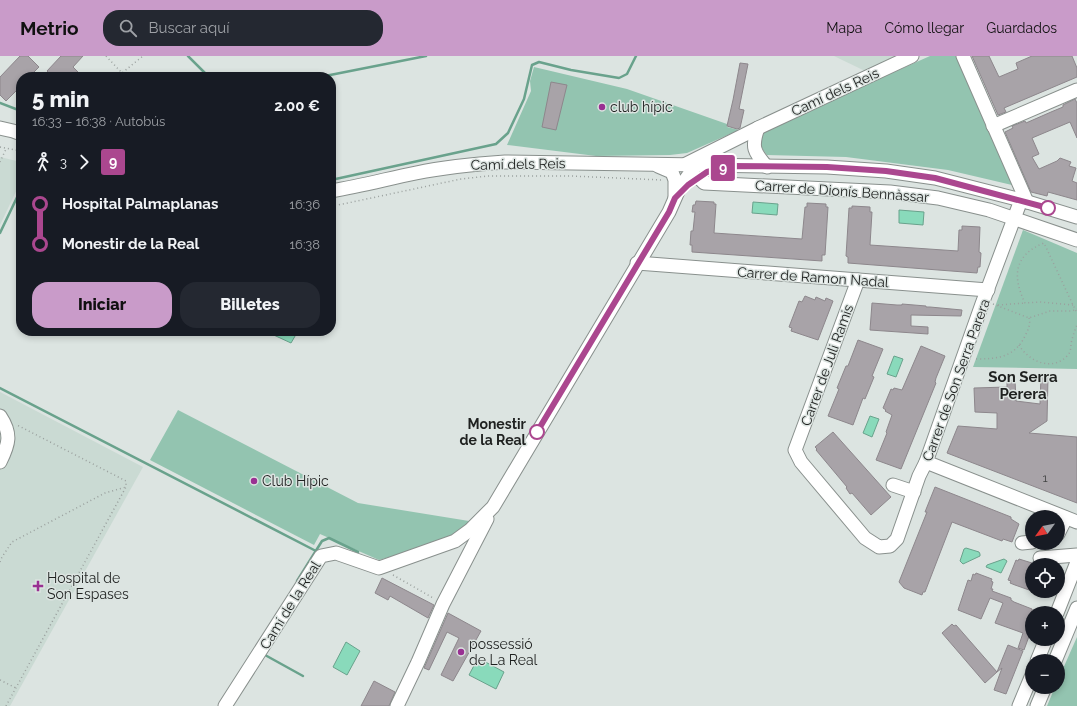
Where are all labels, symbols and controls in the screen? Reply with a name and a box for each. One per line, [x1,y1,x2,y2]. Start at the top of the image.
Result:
search box [103,10,383,46]
text: Metrio [20,17,79,39]
icon: search [117,17,139,39]
text: Buscar aquí [149,19,229,37]
text: Mapa [826,20,862,36]
text: Cómo llegar [884,20,964,36]
text: Guardados [986,20,1057,36]
street label: Camí dels Reis [789,65,882,119]
text: 5 min [32,86,89,112]
text: 2.00 € [274,97,320,115]
place label: club hípic [610,99,673,115]
marker: club hípic [597,102,607,112]
text: 16:33 – 16:38 · Autobús [32,114,165,129]
icon: walk [32,151,54,173]
icon: forward [73,151,95,173]
text: 9 [109,154,117,170]
text: 3 [60,155,67,170]
street label: Camí dels Reis [471,155,566,173]
line badge: 9 [710,155,736,181]
text: 9 [719,160,727,176]
street label: Carrer de Dionís Bennàssar [755,177,930,205]
text: Hospital Palmaplanas [62,195,218,213]
text: 16:36 [289,197,320,212]
unlabelled marker [1040,200,1056,216]
text: Monestir de la Real [62,235,199,253]
text: 16:38 [290,237,320,252]
street label: Carrer de Ramon Nadal [737,264,889,290]
button: Iniciar [32,282,172,328]
button: Billetes [180,282,320,328]
street label: Carrer de Son Serra Parera [919,297,993,463]
street label: Carrer de Juli Ramis [798,302,857,428]
district label: Son Serra Perera [988,368,1058,403]
place label: Monestir de la Real [459,416,527,448]
marker: Monestir de la Real [529,424,545,440]
house number: 1 [1042,471,1048,485]
place label: Club Hípic [262,473,329,489]
marker: Club Hípic [249,476,259,486]
north arrow [1025,510,1065,550]
map controls [1025,510,1065,694]
street label: Camí de la Real [257,558,324,652]
button: locate [1025,558,1065,598]
place label: Hospital de Son Espases [47,570,129,602]
marker: Hospital de Son Espases [32,580,44,592]
button: + [1025,606,1065,646]
place label: possessió de La Real [469,636,538,668]
marker: possessió de La Real [456,647,466,657]
button: − [1025,654,1065,694]

